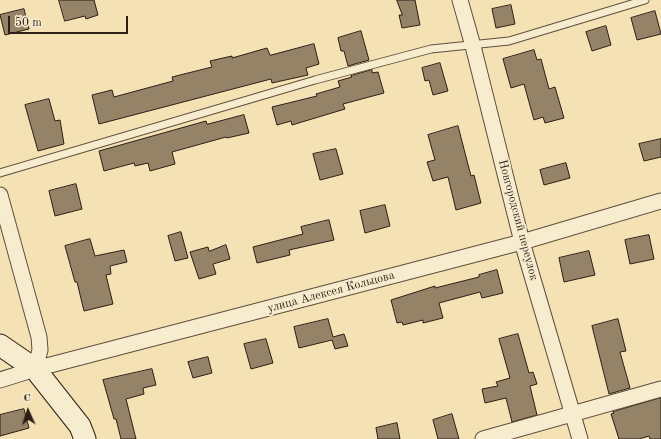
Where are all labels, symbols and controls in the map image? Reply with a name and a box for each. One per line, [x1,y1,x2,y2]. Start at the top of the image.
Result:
scale bar [10,8,130,34]
text: 50 m [15,17,42,29]
street label: Новгородский переулок [495,158,541,282]
street label: улица Алексея Кольцова [266,268,396,316]
north arrow [8,391,48,431]
text: С [23,393,31,404]

